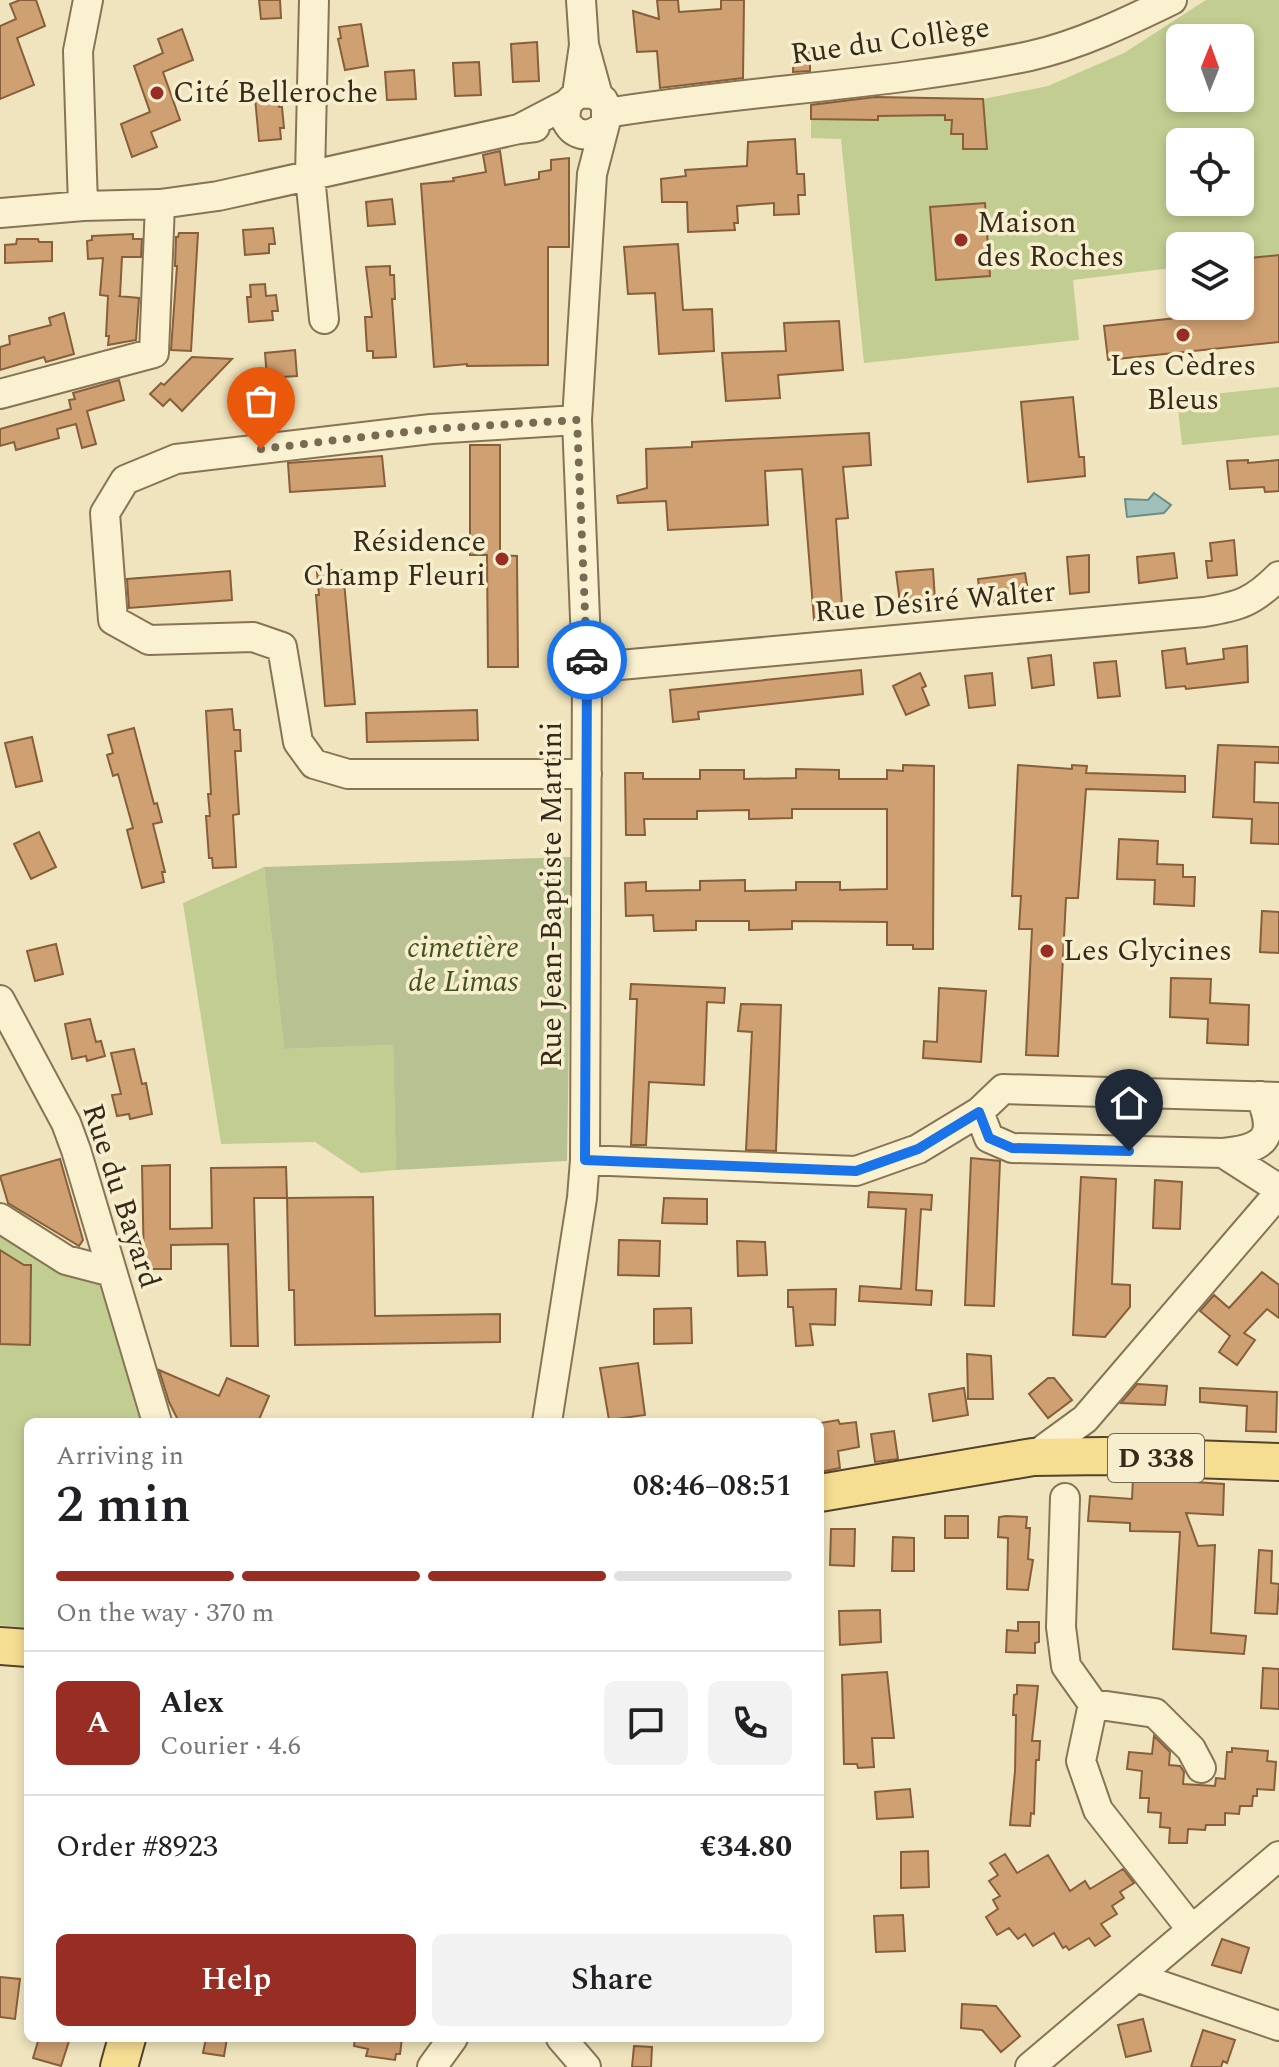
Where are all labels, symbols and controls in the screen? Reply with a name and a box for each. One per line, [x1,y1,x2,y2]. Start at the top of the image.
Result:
street label: Rue du Collège [788,4,992,78]
north arrow [1166,24,1254,112]
map controls [1166,24,1254,320]
place label: Cité Belleroche [173,70,378,116]
marker: Cité Belleroche [148,84,166,102]
button: locate [1166,128,1254,216]
place label: Maison des Roches [977,200,1124,280]
marker: Maison des Roches [952,231,970,249]
button: layers [1166,232,1254,320]
marker: Les Cèdres Bleus [1174,326,1192,344]
place label: Les Cèdres Bleus [1110,343,1256,423]
pin [227,367,295,449]
icon: bag [239,379,283,423]
place label: Résidence Champ Fleuri [303,519,486,599]
marker: Résidence Champ Fleuri [493,550,511,568]
street label: Rue Désiré Walter [812,569,1058,635]
courier [547,620,627,700]
icon: car [565,638,609,682]
street label: Rue Jean-Baptiste Martini [529,722,575,1068]
park label: cimetière de Limas [407,925,519,1005]
place label: Les Glycines [1063,928,1232,974]
marker: Les Glycines [1038,942,1056,960]
pin [1095,1069,1163,1151]
icon: home [1107,1081,1151,1125]
street label: Rue du Bayard [69,1098,173,1294]
road number: D 338 [1108,1434,1204,1482]
text: Arriving in [56,1436,184,1476]
text: 08:46–08:51 [633,1463,792,1509]
text: 2 min [56,1466,191,1545]
text: On the way · 370 m [56,1593,274,1633]
text: Alex [160,1680,224,1726]
button: chat [604,1681,688,1765]
button: phone [708,1681,792,1765]
text: A [86,1700,110,1746]
text: Courier · 4.6 [160,1726,301,1766]
text: Order #8923 [56,1824,218,1870]
text: €34.80 [700,1824,792,1870]
button: Help [56,1934,416,2026]
button: Share [432,1934,792,2026]

